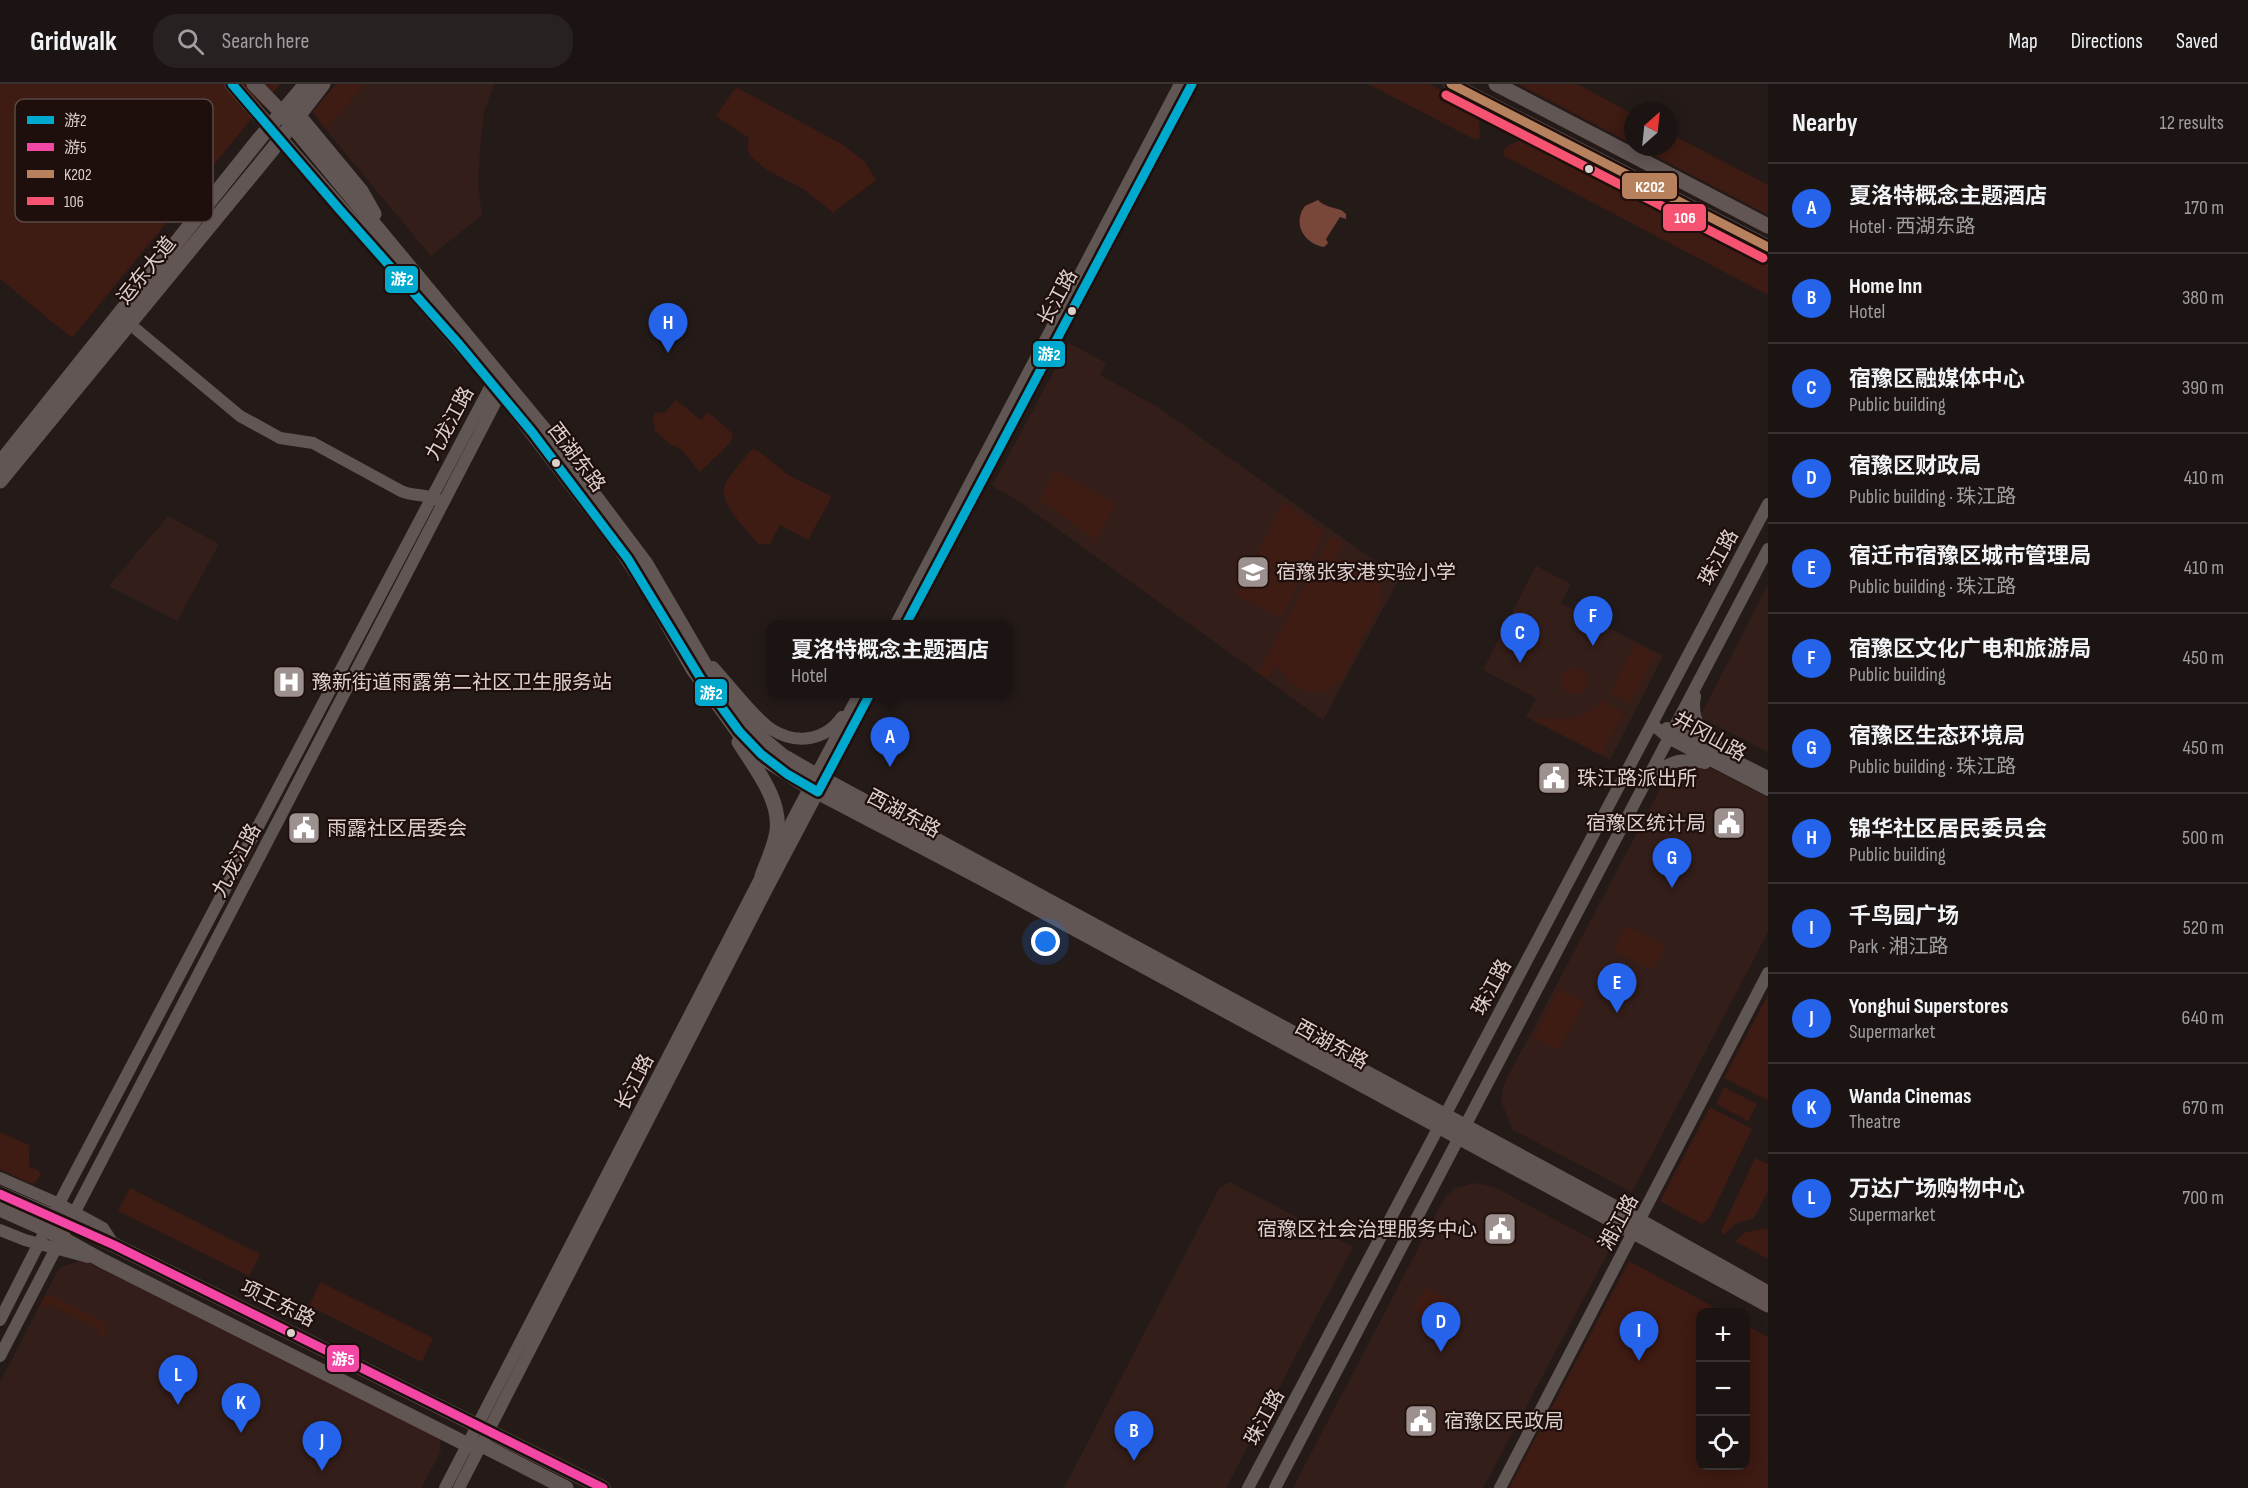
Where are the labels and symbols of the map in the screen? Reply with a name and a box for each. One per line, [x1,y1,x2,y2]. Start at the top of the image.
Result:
legend [15,99,213,222]
north arrow [1624,102,1678,156]
text: 游2 [64,112,87,131]
text: 游5 [64,139,86,158]
unlabelled marker [1583,163,1595,175]
text: K202 [64,166,92,185]
line badge: K202 [1621,172,1678,200]
text: K202 [1635,178,1665,197]
text: 106 [64,193,84,212]
line badge: 106 [1662,203,1707,232]
text: 106 [1674,209,1696,228]
street label: 运东大道 [112,232,181,309]
line badge: 游2 [384,265,419,294]
street label: 长江路 [1033,265,1083,330]
text: 游2 [390,271,414,290]
pin: H [648,304,688,353]
unlabelled marker [1066,305,1078,317]
line badge: 游2 [1032,340,1066,368]
text: 游2 [1037,346,1061,365]
street label: 九龙江路 [421,383,479,464]
street label: 西湖东路 [543,418,610,497]
unlabelled marker [550,457,562,469]
street label: 珠江路 [1694,525,1744,590]
school or university icon: 宿豫张家港实验小学 [1235,554,1271,590]
place label: 宿豫张家港实验小学 [1276,561,1456,585]
pin: F [1574,596,1612,646]
pin: C [1500,614,1540,663]
hospital icon: 豫新街道雨露第二社区卫生服务站 [271,664,307,700]
place label: 豫新街道雨露第二社区卫生服务站 [312,671,612,695]
line badge: 游2 [694,678,728,707]
text: 游2 [699,685,723,704]
street label: 井冈山路 [1669,707,1750,767]
pin: A [870,718,910,767]
public building icon: 珠江路派出所 [1536,760,1572,796]
place label: 珠江路派出所 [1577,767,1697,791]
street label: 西湖东路 [863,785,944,843]
public building icon: 宿豫区统计局 [1711,805,1747,841]
public building icon: 雨露社区居委会 [286,810,322,846]
place label: 宿豫区统计局 [1586,812,1706,836]
place label: 雨露社区居委会 [327,817,467,841]
street label: 九龙江路 [208,820,266,901]
pin: G [1652,838,1692,888]
your location [1031,927,1060,956]
street label: 珠江路 [1467,955,1517,1020]
pin: E [1598,964,1636,1013]
street label: 西湖东路 [1291,1015,1372,1075]
street label: 长江路 [611,1050,659,1115]
street label: 湘江路 [1594,1190,1644,1255]
public building icon: 宿豫区社会治理服务中心 [1482,1211,1518,1247]
place label: 宿豫区社会治理服务中心 [1257,1218,1477,1242]
street label: 项王东路 [236,1276,319,1332]
pin: D [1422,1302,1460,1352]
pin: I [1620,1312,1658,1361]
unlabelled marker [285,1327,297,1339]
line badge: 游5 [326,1344,360,1373]
text: 游5 [331,1351,355,1370]
pin: L [158,1356,198,1405]
pin: K [222,1384,260,1433]
street label: 珠江路 [1240,1385,1290,1450]
public building icon: 宿豫区民政局 [1403,1403,1439,1439]
place label: 宿豫区民政局 [1444,1410,1564,1434]
pin: B [1114,1412,1154,1461]
pin: J [302,1422,342,1471]

